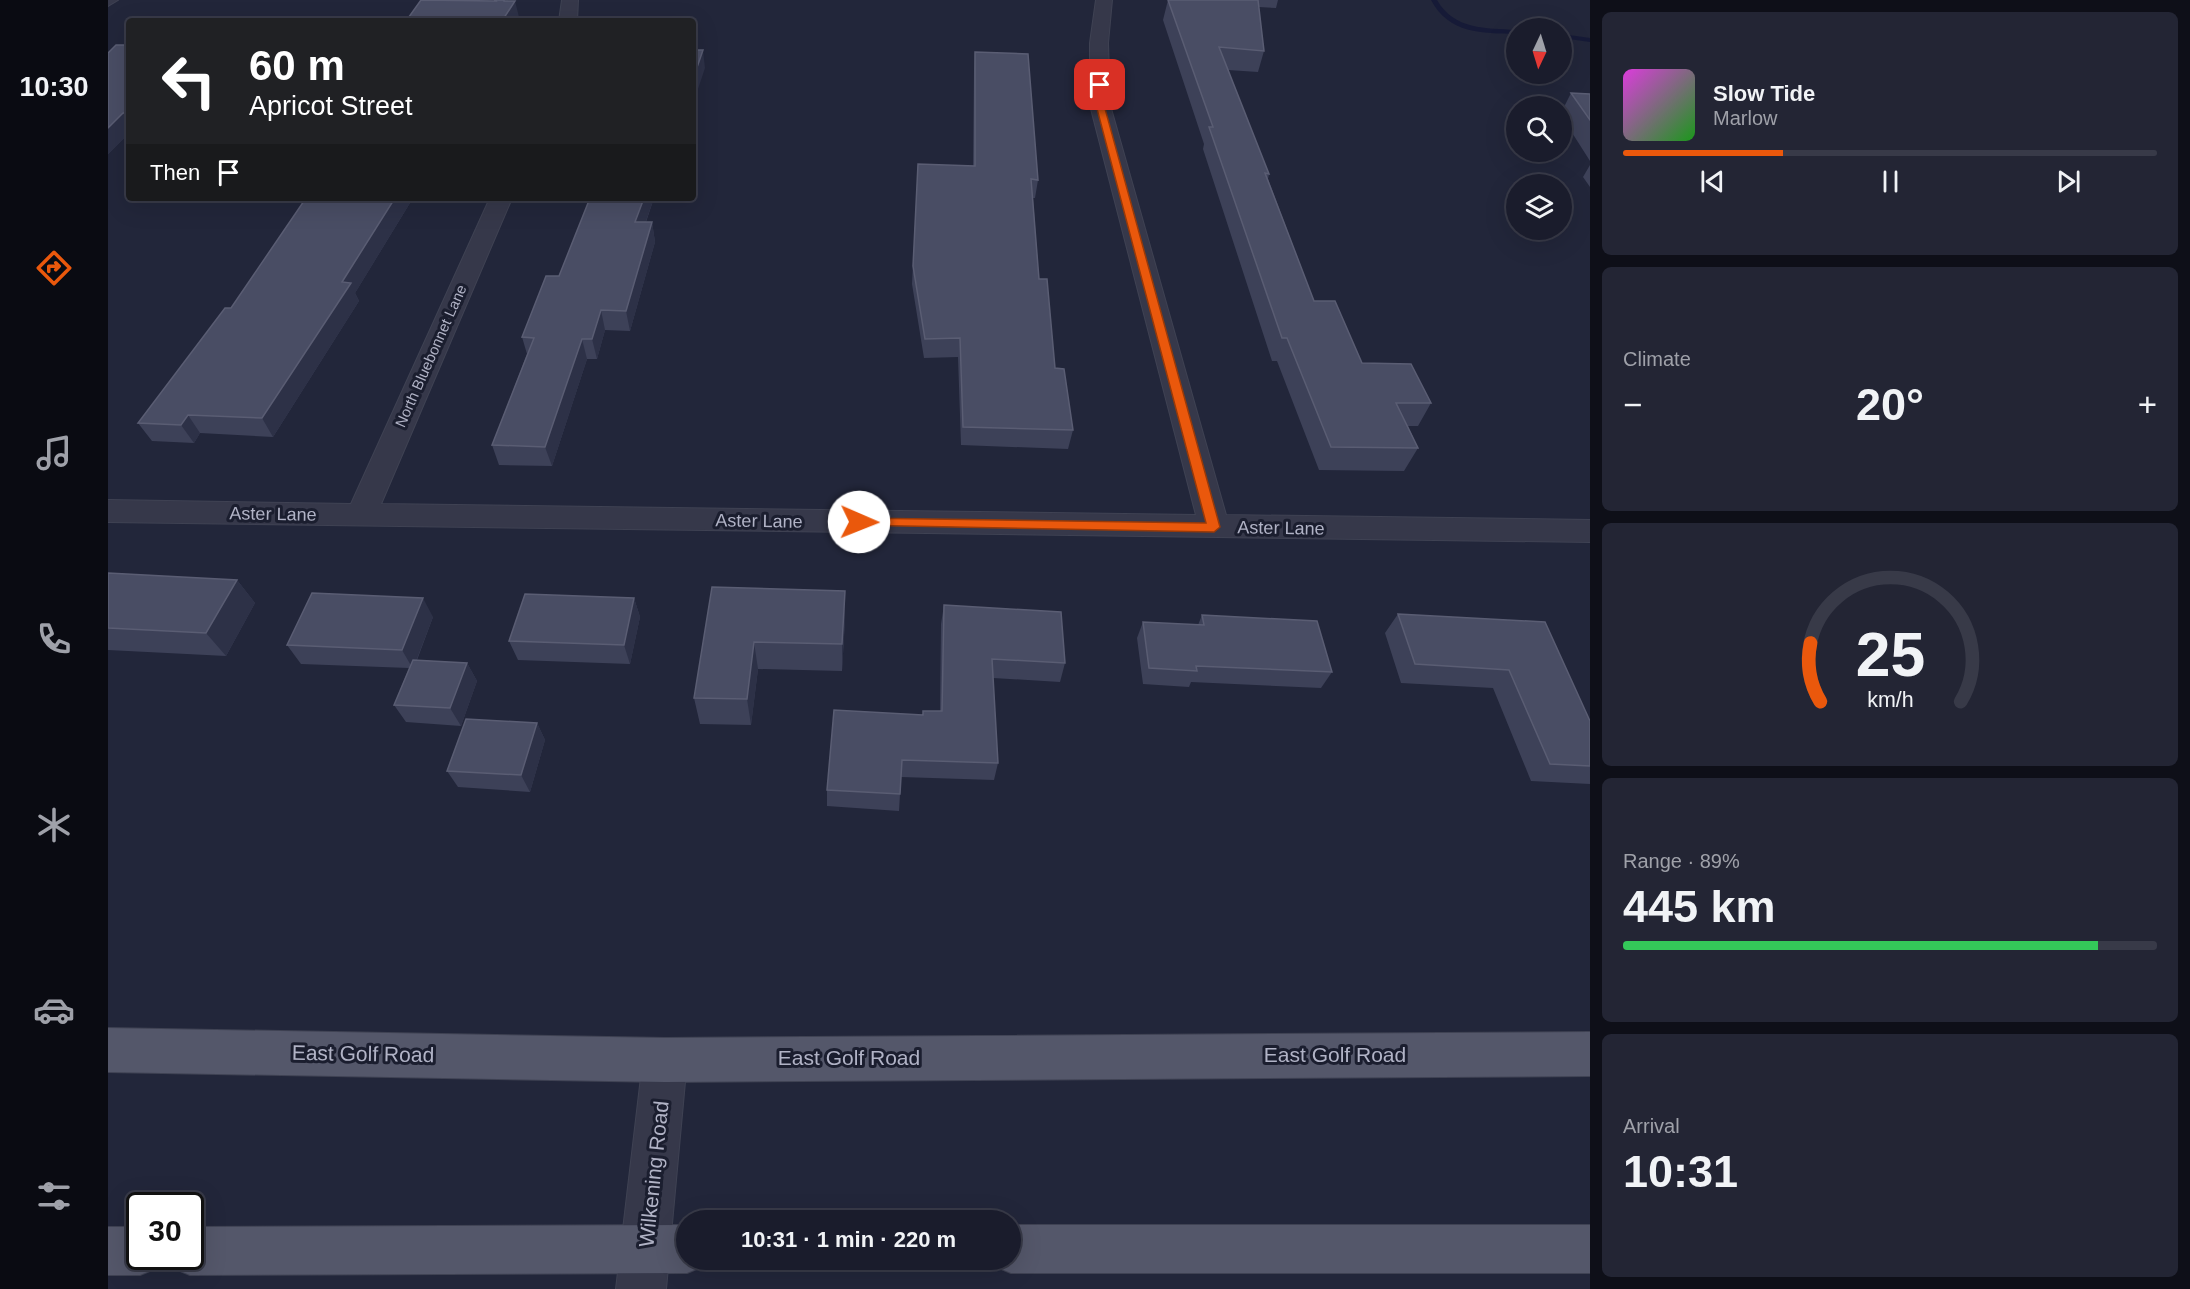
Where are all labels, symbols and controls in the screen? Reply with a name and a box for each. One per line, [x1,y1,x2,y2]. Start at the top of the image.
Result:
north arrow [1506,18,1572,84]
map controls [1506,18,1572,240]
icon: left [150,42,228,120]
text: 60 m [249,42,345,89]
pin [1074,59,1125,110]
icon: arrive [1083,68,1116,101]
text: 10:30 [19,72,89,102]
text: Slow Tide [1713,81,1815,106]
text: Apricot Street [249,91,413,121]
button: search [1506,96,1572,162]
text: Marlow [1713,107,1777,129]
icon: arrive [212,156,245,189]
text: Then [150,160,200,185]
icon: previous [1696,165,1729,198]
icon: pause [1874,165,1907,198]
icon: next [2052,165,2085,198]
button: layers [1506,174,1572,240]
icon: directions [33,247,75,289]
street label: North Bluebonnet Lane [391,282,470,430]
text: Climate [1623,348,1691,370]
text: 20° [1856,379,1924,430]
text: − [1623,386,1642,423]
text: + [2138,386,2157,423]
icon: music [33,432,75,474]
position arrow [827,490,891,554]
street label: Aster Lane [229,503,317,525]
street label: Aster Lane [715,510,803,532]
street label: Aster Lane [1237,517,1325,539]
icon: phone [33,618,75,660]
text: 25 [1855,620,1925,689]
text: km/h [1867,688,1913,712]
icon: climate [33,804,75,846]
text: Range · 89% [1623,850,1740,872]
text: 445 km [1623,881,1776,932]
icon: car [33,989,75,1031]
street label: East Golf Road [292,1041,434,1066]
street label: East Golf Road [1264,1043,1406,1066]
street label: East Golf Road [778,1046,920,1069]
street label: Wilkening Road [634,1100,673,1248]
text: Arrival [1623,1115,1680,1137]
text: 10:31 [1623,1146,1738,1197]
icon: filters [33,1175,75,1217]
speed limit sign: 30 [126,1192,204,1270]
text: 10:31 · 1 min · 220 m [741,1227,956,1252]

